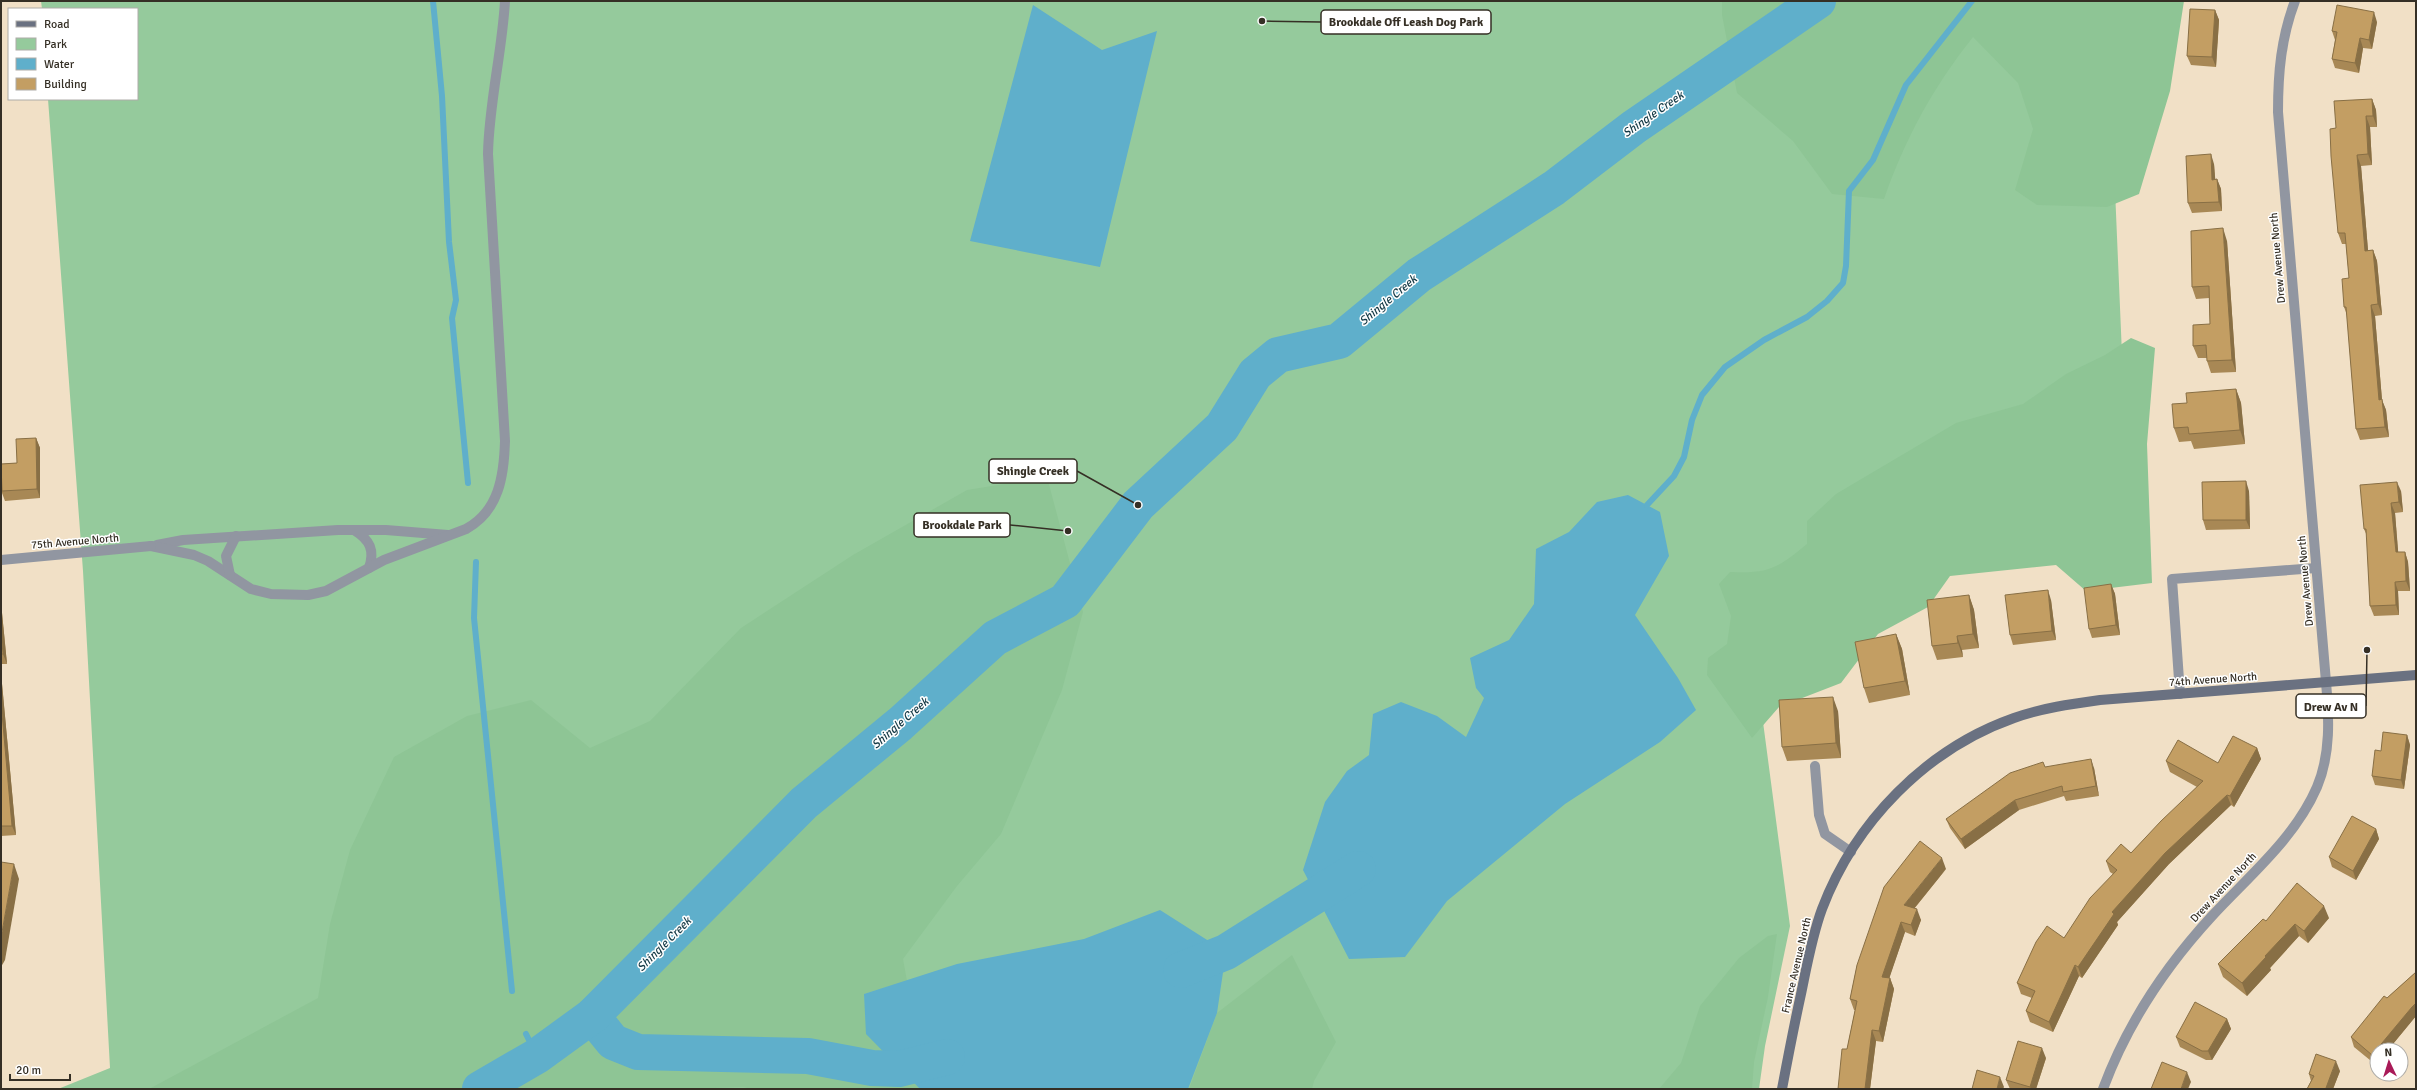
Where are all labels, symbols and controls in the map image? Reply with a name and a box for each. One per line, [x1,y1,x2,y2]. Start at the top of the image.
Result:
legend [8,8,138,100]
callout: Brookdale Off Leash Dog Park [1321,10,1491,34]
text: Brookdale Off Leash Dog Park [1329,15,1484,30]
text: Road [44,17,70,32]
text: Park [44,37,67,52]
text: Water [44,57,75,72]
text: Building [44,77,87,92]
water label: Shingle Creek [1620,87,1687,141]
street label: Drew Avenue North [2267,212,2288,304]
water label: Shingle Creek [1356,271,1421,329]
callout: Shingle Creek [989,459,1077,483]
text: Shingle Creek [997,464,1070,479]
callout: Brookdale Park [914,513,1010,537]
text: Brookdale Park [922,518,1002,533]
street label: 75th Avenue North [31,531,120,552]
street label: Drew Avenue North [2295,535,2316,627]
street label: 74th Avenue North [2169,670,2258,689]
water label: Shingle Creek [869,694,933,752]
callout: Drew Av N [2296,694,2366,718]
text: Drew Av N [2304,700,2358,715]
street label: Drew Avenue North [2188,850,2259,925]
water label: Shingle Creek [634,913,695,975]
street label: France Avenue North [1779,916,1814,1014]
north arrow [2369,1042,2409,1082]
text: N [2384,1046,2393,1059]
scale bar [10,1056,70,1082]
text: 20 m [16,1063,41,1078]

